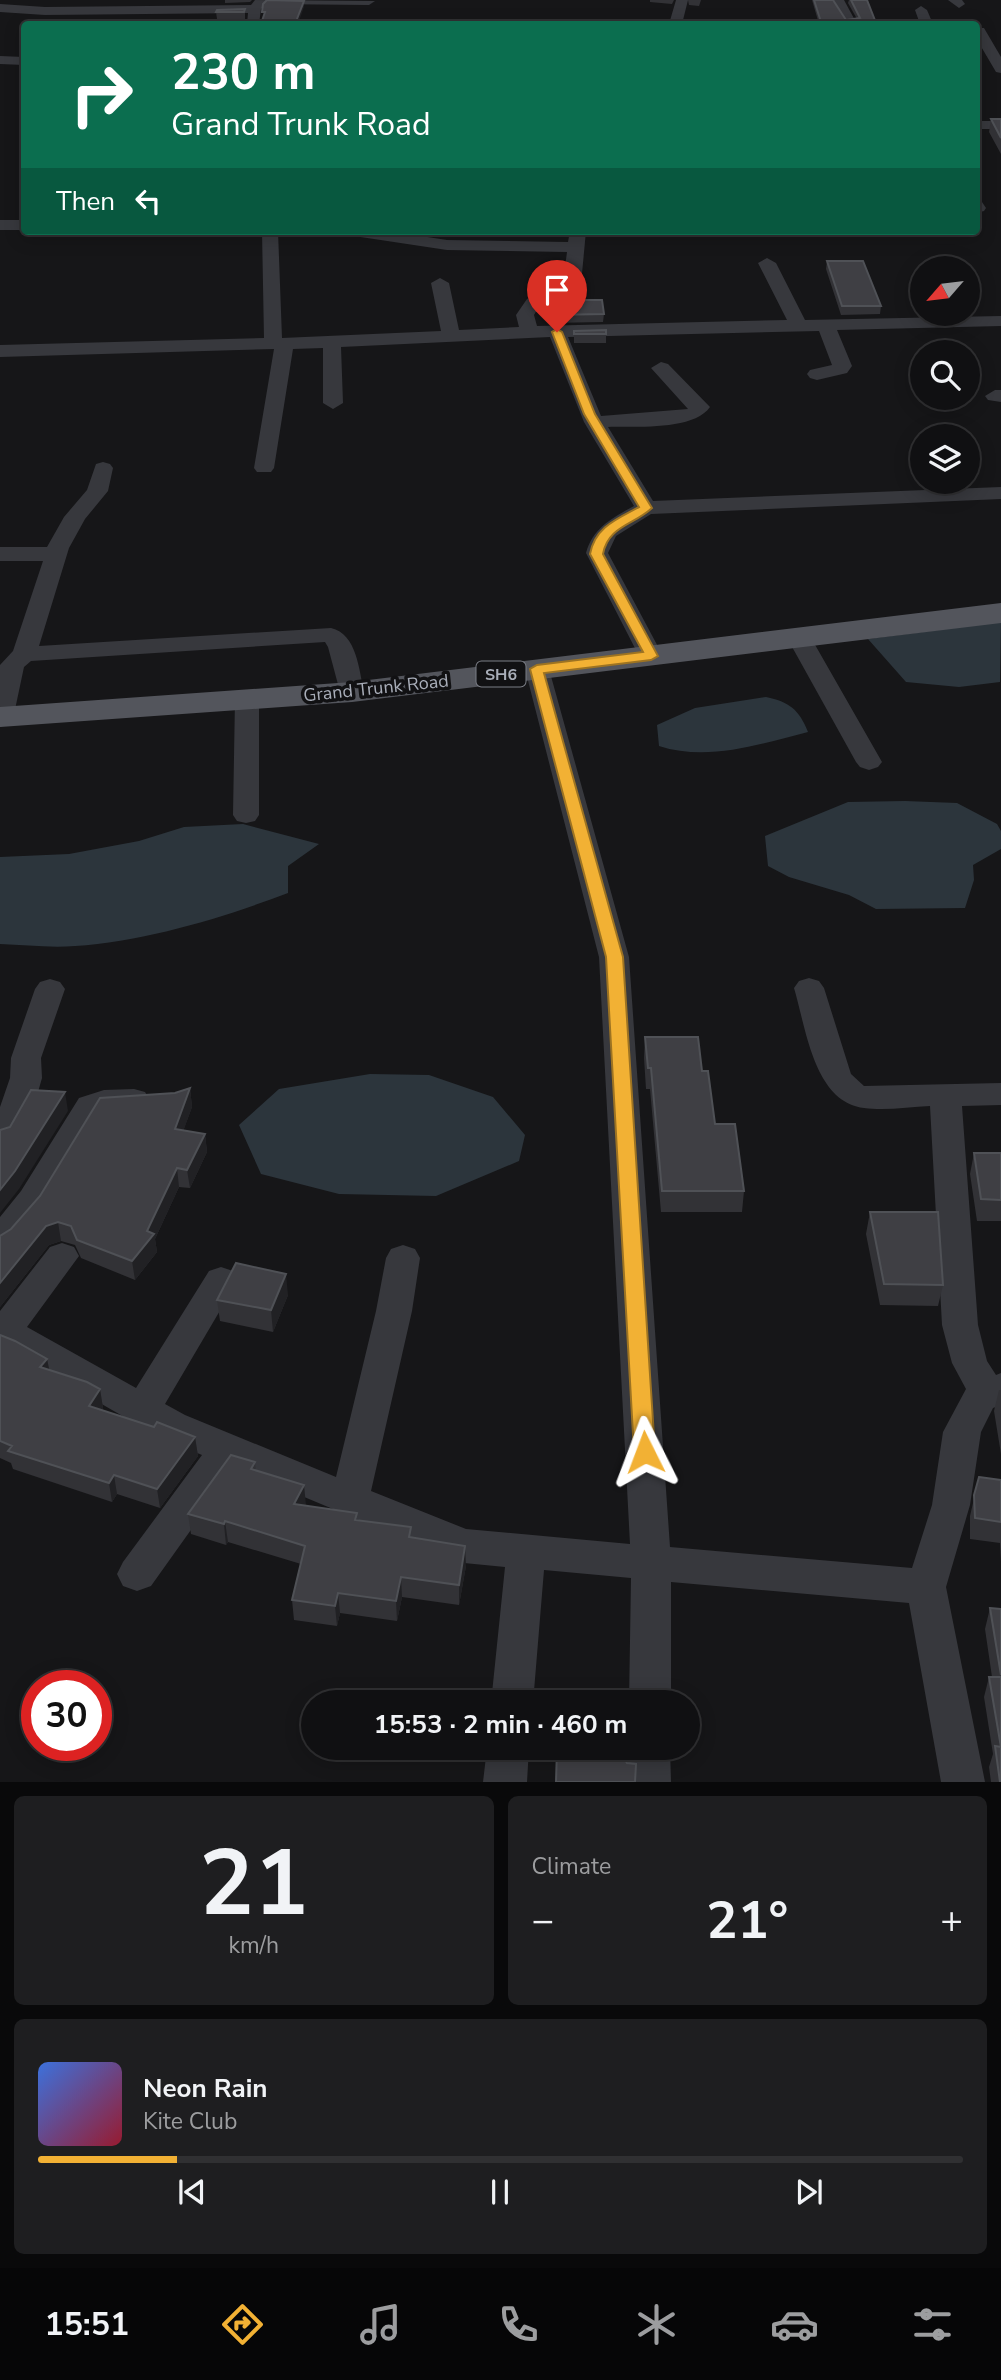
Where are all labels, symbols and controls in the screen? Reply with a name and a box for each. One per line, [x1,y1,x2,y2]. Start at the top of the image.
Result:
text: 230 m [171,39,315,106]
icon: right [56,49,147,140]
text: Grand Trunk Road [171,103,431,146]
icon: left [129,182,167,220]
text: Then [56,184,115,219]
north arrow [910,256,980,326]
map controls [910,256,980,494]
pin [527,260,587,332]
icon: arrive [538,271,576,309]
button: search [910,340,980,410]
button: layers [910,424,980,494]
road number: SH6 [476,662,526,687]
street label: Grand Trunk Road [302,668,450,708]
position arrow [608,1415,682,1489]
speed limit sign: 30 [21,1670,112,1761]
text: 15:53 · 2 min · 460 m [374,1707,627,1742]
text: 21 [199,1822,308,1946]
text: Climate [532,1851,611,1882]
text: 21° [706,1885,788,1956]
text: − [532,1895,554,1946]
text: + [940,1895,963,1946]
text: km/h [228,1930,279,1961]
text: Neon Rain [143,2071,268,2106]
text: Kite Club [143,2106,237,2137]
icon: previous [173,2173,211,2211]
icon: pause [481,2173,519,2211]
icon: next [790,2173,828,2211]
icon: directions [218,2300,267,2349]
icon: music [356,2300,405,2349]
icon: phone [494,2300,543,2349]
icon: climate [632,2300,681,2349]
icon: car [770,2300,819,2349]
icon: filters [908,2300,957,2349]
text: 15:51 [44,2303,129,2346]

